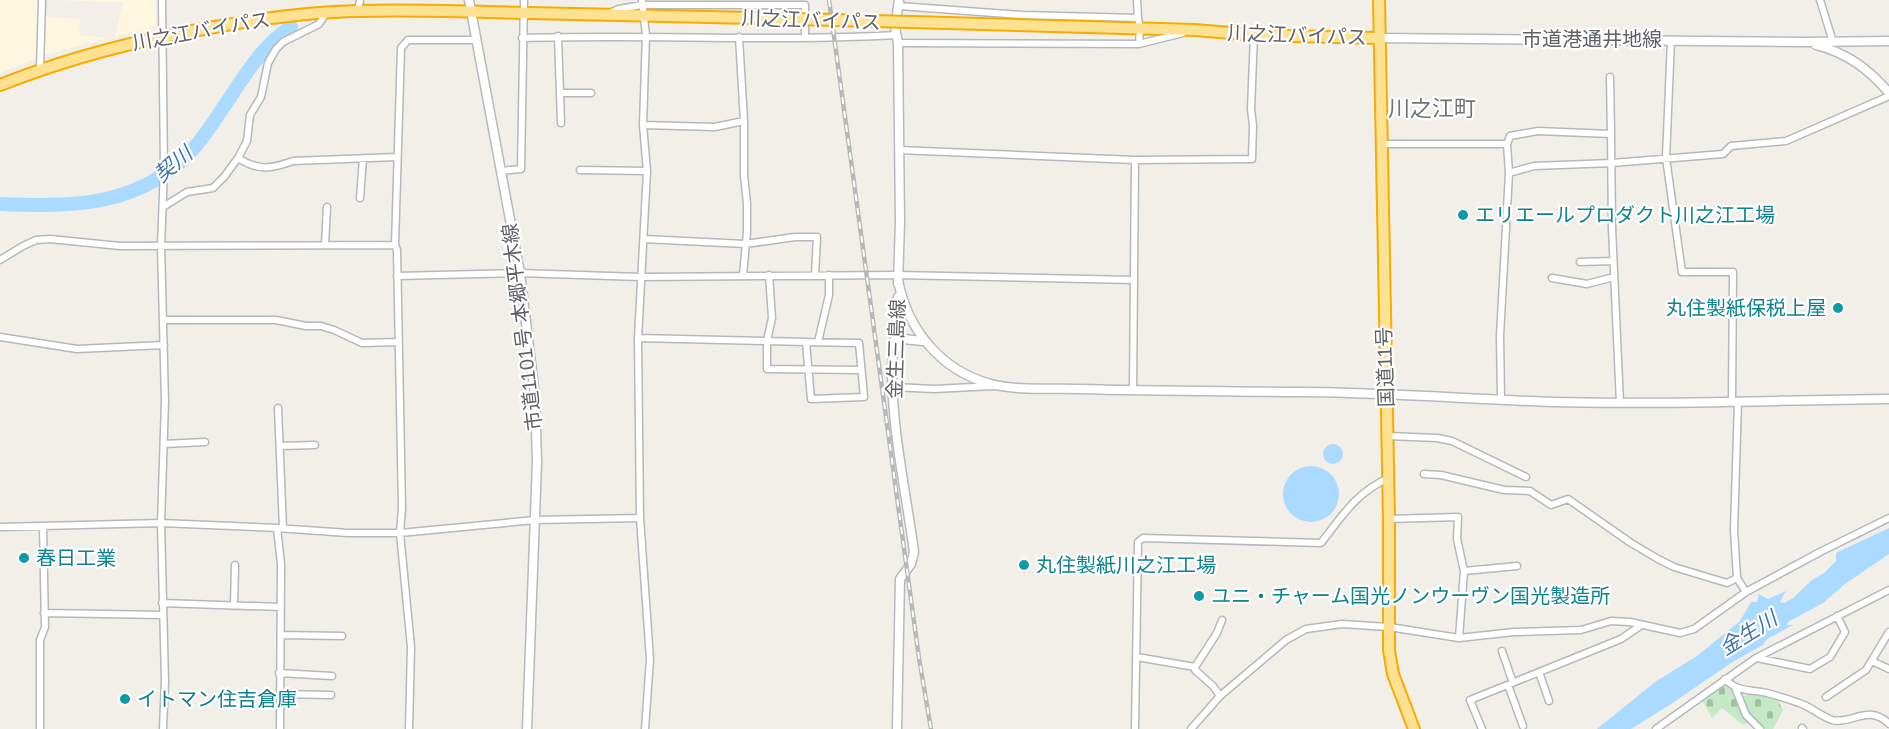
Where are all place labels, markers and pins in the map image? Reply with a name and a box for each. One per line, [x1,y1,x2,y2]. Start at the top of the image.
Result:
place label: エリエールプロダクト川之江工場 [1475,204,1775,226]
marker: エリエールプロダクト川之江工場 [1456,208,1470,222]
place label: 丸住製紙保税上屋 [1666,297,1826,319]
marker: 丸住製紙保税上屋 [1831,301,1845,315]
place label: 春日工業 [36,547,116,569]
marker: 春日工業 [17,551,31,565]
place label: 丸住製紙川之江工場 [1036,554,1216,576]
marker: 丸住製紙川之江工場 [1017,558,1031,572]
place label: ユニ・チャーム国光ノンウーヴン国光製造所 [1211,585,1610,607]
marker: ユニ・チャーム国光ノンウーヴン国光製造所 [1192,589,1206,603]
place label: イトマン住吉倉庫 [137,688,297,710]
marker: イトマン住吉倉庫 [118,692,132,706]

